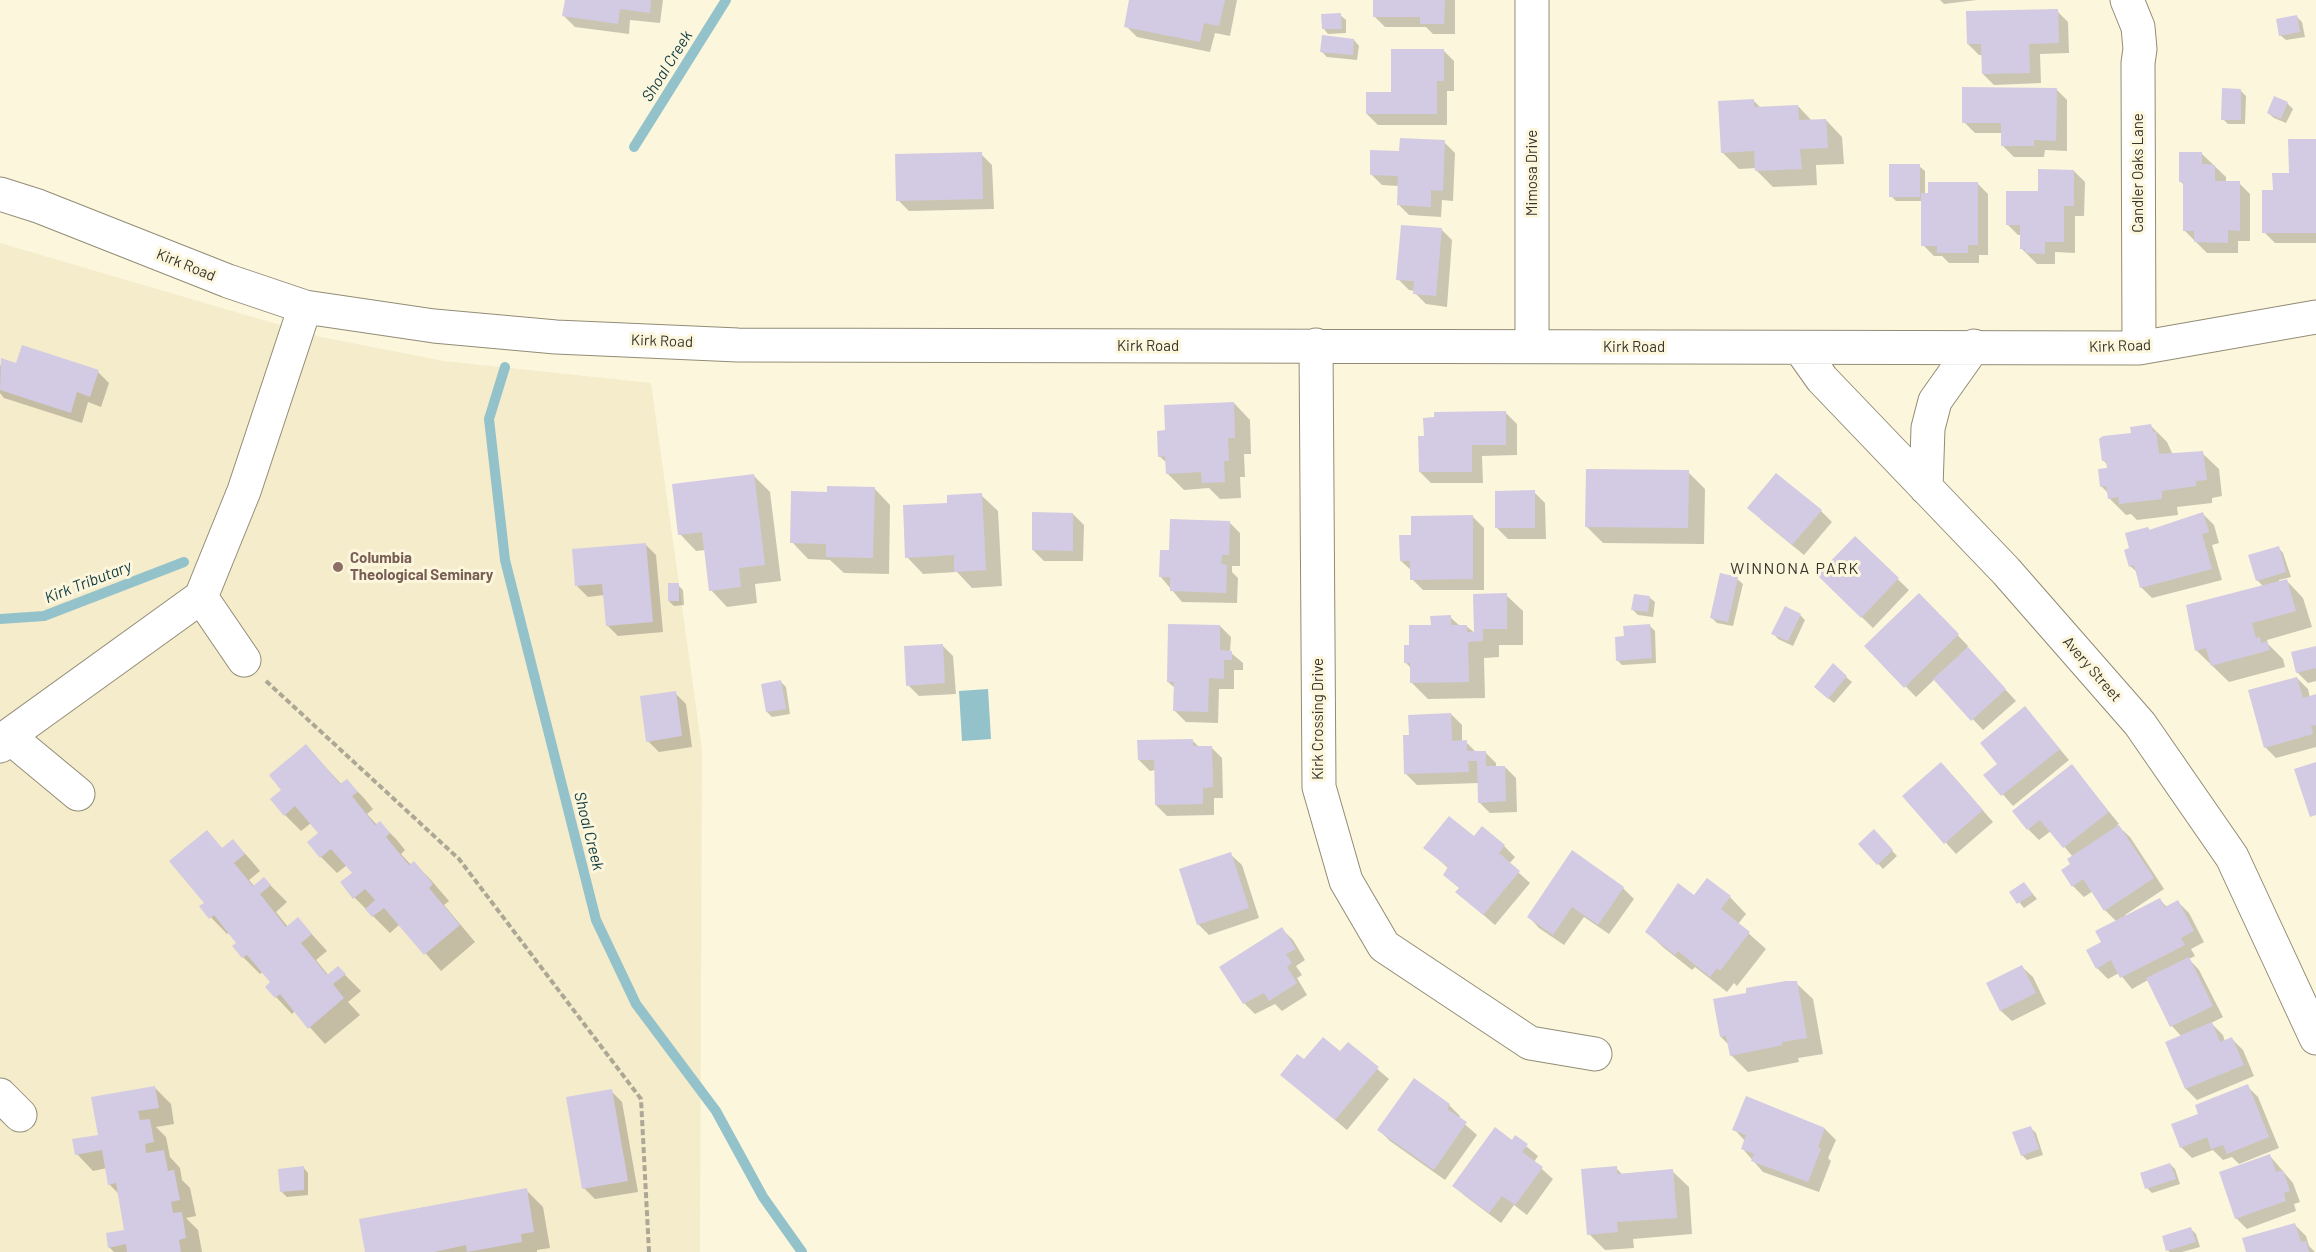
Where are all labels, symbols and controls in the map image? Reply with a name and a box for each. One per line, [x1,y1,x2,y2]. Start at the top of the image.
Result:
water label: Shoal Creek [638,27,696,105]
street label: Candler Oaks Lane [2129,113,2147,233]
street label: Mimosa Drive [1523,130,1541,216]
street label: Kirk Road [154,245,218,285]
street label: Kirk Road [631,331,693,351]
street label: Kirk Road [2089,336,2151,356]
street label: Kirk Road [1117,337,1179,355]
street label: Kirk Road [1603,338,1665,356]
place label: Columbia Theological Seminary [350,549,493,584]
water label: Kirk Tributary [42,557,134,607]
district label: WINNONA PARK [1730,559,1860,579]
marker: Columbia Theological Seminary [331,560,345,574]
street label: Avery Street [2059,633,2125,705]
street label: Kirk Crossing Drive [1309,658,1327,780]
water label: Shoal Creek [570,790,608,872]

